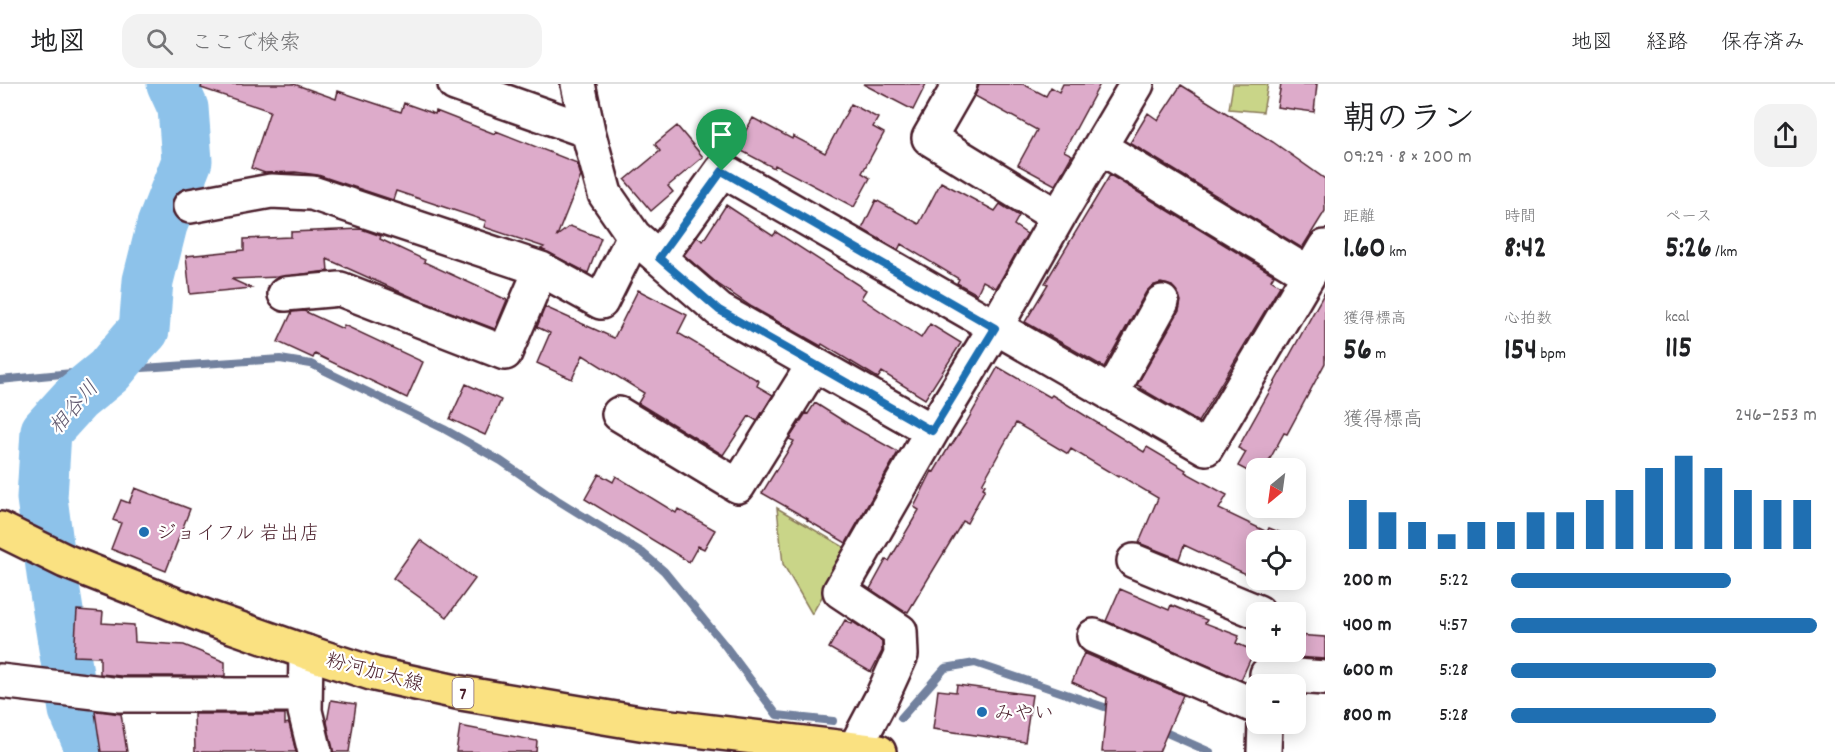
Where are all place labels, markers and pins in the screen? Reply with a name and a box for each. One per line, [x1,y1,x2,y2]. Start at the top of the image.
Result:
pin [696,109,747,171]
place label: ジョイフル 岩出店 [156,521,320,549]
marker: ジョイフル 岩出店 [137,525,151,539]
place label: みやい [994,701,1054,729]
marker: みやい [975,705,989,719]

